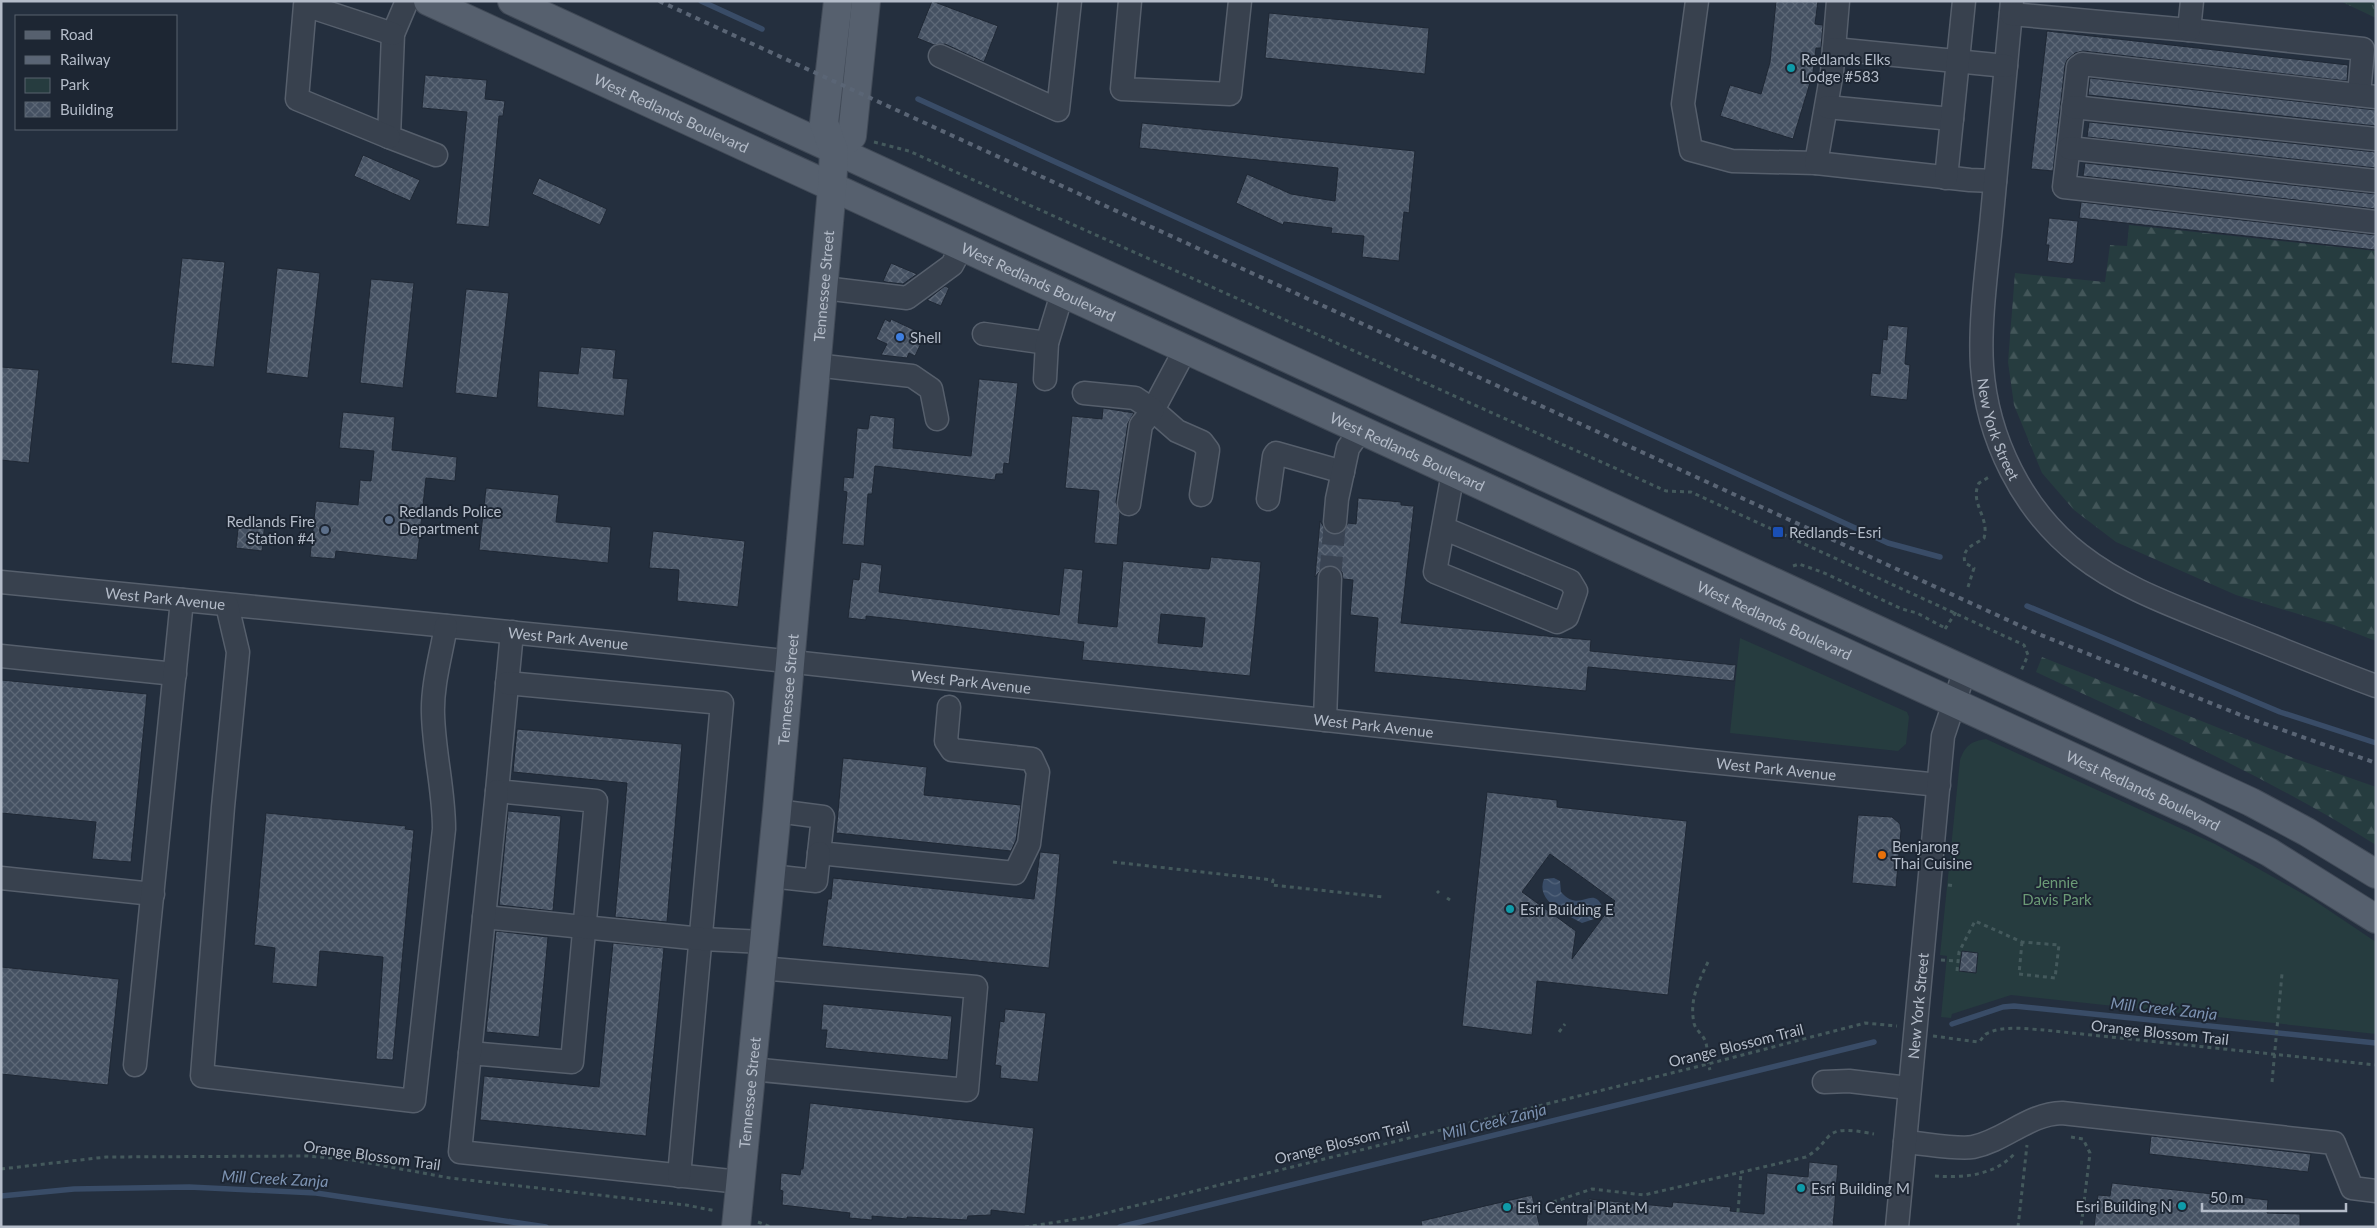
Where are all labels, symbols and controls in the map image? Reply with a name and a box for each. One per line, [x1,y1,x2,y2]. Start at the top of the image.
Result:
legend [15,15,178,130]
text: Road [60,25,93,43]
text: Railway [60,50,111,68]
place label: Redlands Elks Lodge #583 [1801,50,1891,85]
marker: Redlands Elks Lodge #583 [1785,62,1797,74]
street label: West Redlands Boulevard [591,70,752,156]
text: Park [60,75,90,93]
text: Building [60,100,113,118]
street label: Tennessee Street [809,229,837,343]
street label: West Redlands Boulevard [958,238,1119,325]
place label: Shell [910,328,941,346]
marker: Shell [894,331,906,343]
street label: New York Street [1974,377,2024,484]
street label: West Redlands Boulevard [1327,408,1488,495]
place label: Redlands Police Department [399,502,502,537]
place label: Redlands Fire Station #4 [227,512,315,547]
marker: Redlands Police Department [383,514,395,526]
place label: Redlands–Esri [1789,523,1881,541]
marker: Redlands Fire Station #4 [319,524,331,536]
marker: Redlands–Esri [1771,525,1785,539]
street label: West Redlands Boulevard [1694,577,1855,663]
street label: West Park Avenue [104,583,226,613]
street label: West Park Avenue [507,623,629,653]
street label: Tennessee Street [774,632,802,746]
street label: West Park Avenue [910,666,1032,697]
street label: West Park Avenue [1313,710,1435,741]
street label: West Redlands Boulevard [2063,746,2223,834]
street label: West Park Avenue [1715,754,1837,784]
place label: Benjarong Thai Cuisine [1892,837,1972,872]
marker: Benjarong Thai Cuisine [1876,849,1888,861]
park label: Jennie Davis Park [2022,873,2092,908]
place label: Esri Building E [1520,900,1614,918]
marker: Esri Building E [1504,903,1516,915]
street label: New York Street [1904,951,1932,1060]
water label: Mill Creek Zanja [2110,993,2218,1023]
street label: Orange Blossom Trail [2090,1016,2230,1048]
street label: Orange Blossom Trail [1667,1020,1805,1070]
street label: Tennessee Street [735,1036,764,1149]
water label: Mill Creek Zanja [1440,1099,1548,1143]
street label: Orange Blossom Trail [1273,1117,1411,1167]
street label: Orange Blossom Trail [302,1136,442,1174]
water label: Mill Creek Zanja [221,1166,329,1190]
place label: Esri Building M [1811,1179,1910,1197]
scale bar [2202,1180,2346,1212]
marker: Esri Building M [1795,1182,1807,1194]
text: 50 m [2210,1188,2244,1206]
place label: Esri Building N [2076,1197,2172,1215]
place label: Esri Central Plant M [1517,1198,1648,1216]
marker: Esri Building N [2176,1200,2188,1212]
marker: Esri Central Plant M [1501,1201,1513,1213]

